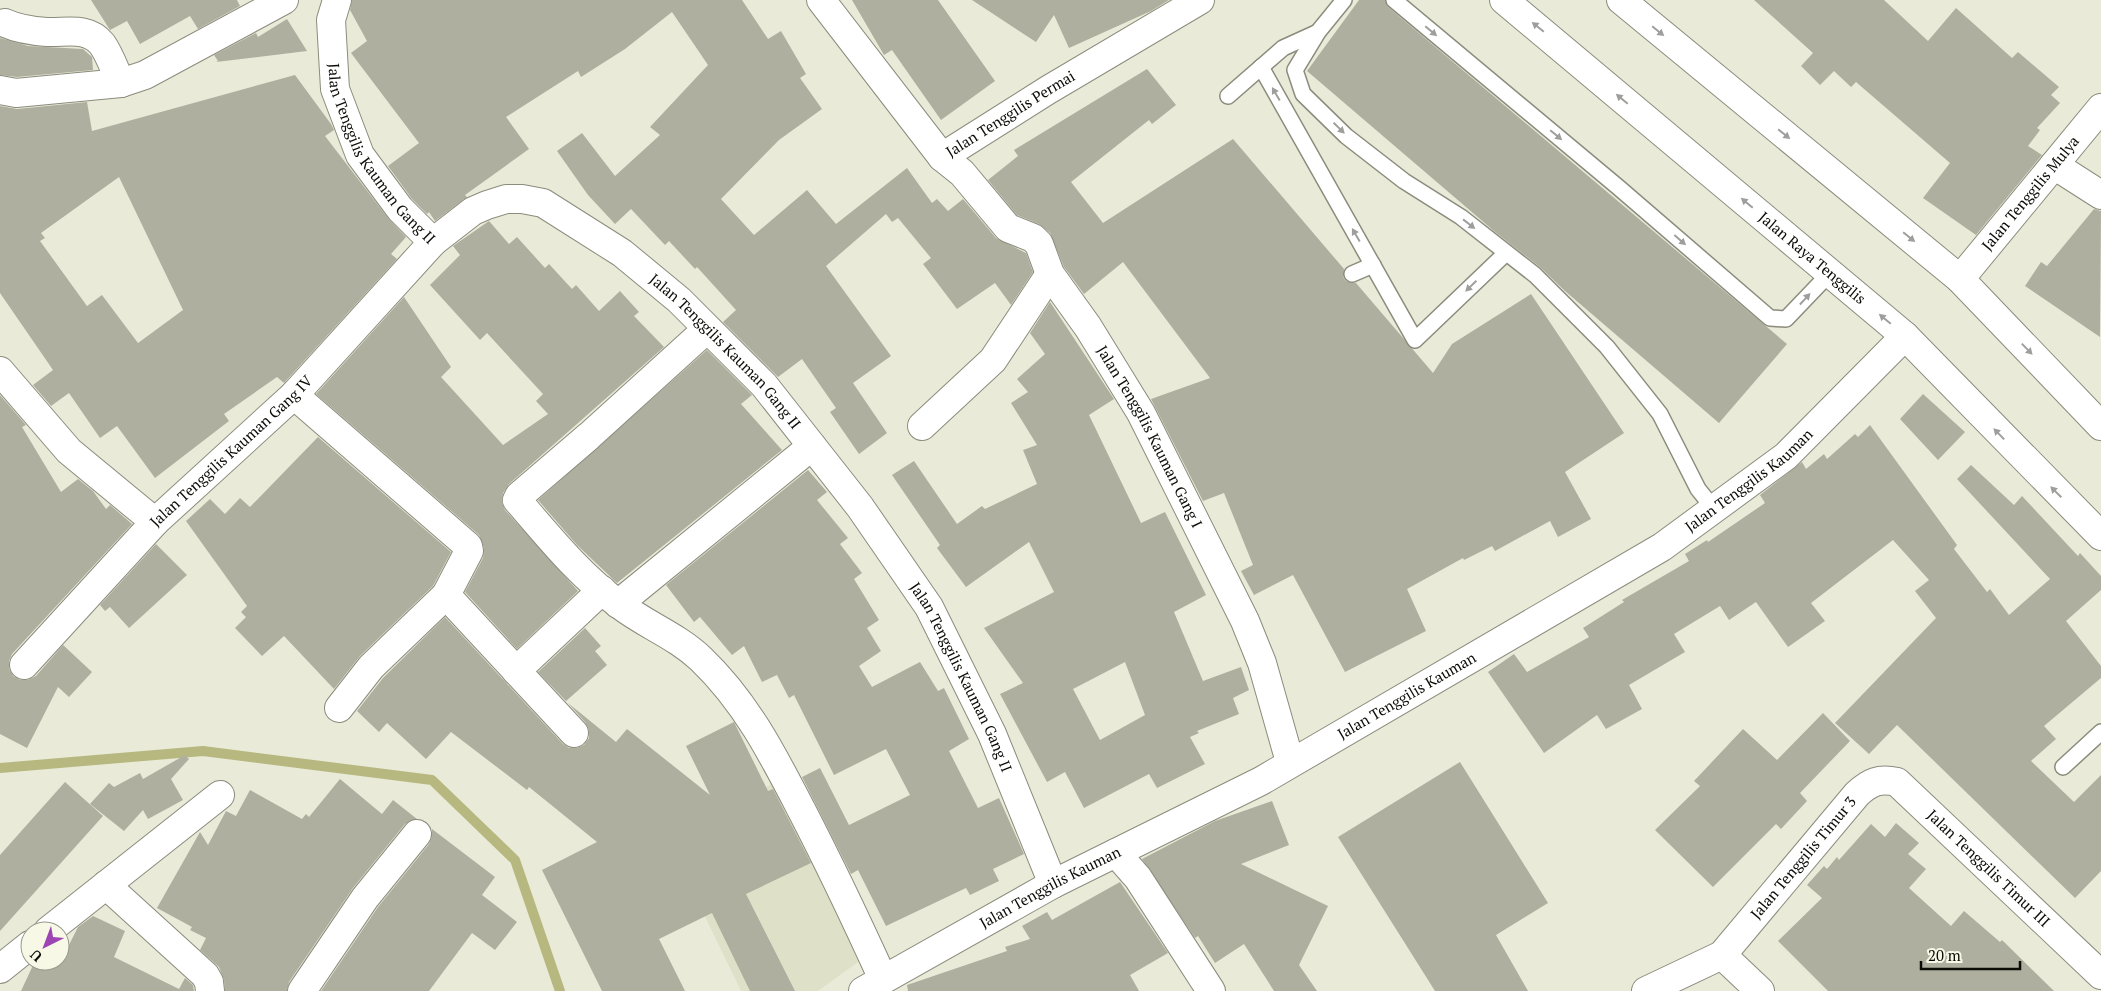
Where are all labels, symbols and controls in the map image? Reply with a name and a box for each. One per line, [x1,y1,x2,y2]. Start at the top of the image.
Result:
one-way arrow [1531,22,1544,33]
one-way arrow [1652,25,1664,37]
one-way arrow [1424,26,1437,37]
street label: Jalan Tenggilis Kauman Gang II [325,63,440,248]
street label: Jalan Tenggilis Permai [942,65,1078,161]
one-way arrow [1271,87,1280,100]
one-way arrow [1616,93,1629,104]
one-way arrow [1332,122,1344,134]
one-way arrow [1777,129,1790,140]
one-way arrow [1549,130,1562,141]
street label: Jalan Tenggilis Mulya [1977,131,2083,254]
one-way arrow [1740,198,1753,209]
street label: Jalan Raya Tenggilis [1755,207,1871,308]
one-way arrow [1462,219,1475,230]
one-way arrow [1352,228,1360,242]
one-way arrow [1903,232,1916,243]
one-way arrow [1673,235,1686,246]
street label: Jalan Tenggilis Kauman Gang II [646,269,806,433]
one-way arrow [1465,280,1477,292]
one-way arrow [1799,293,1811,305]
one-way arrow [1879,313,1891,325]
street label: Jalan Tenggilis Kauman Gang I [1093,341,1208,531]
one-way arrow [2021,343,2033,355]
street label: Jalan Tenggilis Kauman Gang IV [145,370,317,530]
street label: Jalan Tenggilis Kauman [1681,424,1817,536]
one-way arrow [1993,428,2005,440]
one-way arrow [2051,486,2063,498]
street label: Jalan Tenggilis Kauman Gang II [906,578,1017,775]
street label: Jalan Tenggilis Kauman [1333,647,1479,743]
street label: Jalan Tenggilis Timur 3 [1745,792,1860,923]
street label: Jalan Tenggilis Timur III [1923,805,2055,931]
street label: Jalan Tenggilis Kauman [976,841,1124,932]
north arrow [20,921,70,971]
scale bar [1921,938,2020,970]
text: 20 m [1928,945,1961,965]
text: U [26,946,46,966]

